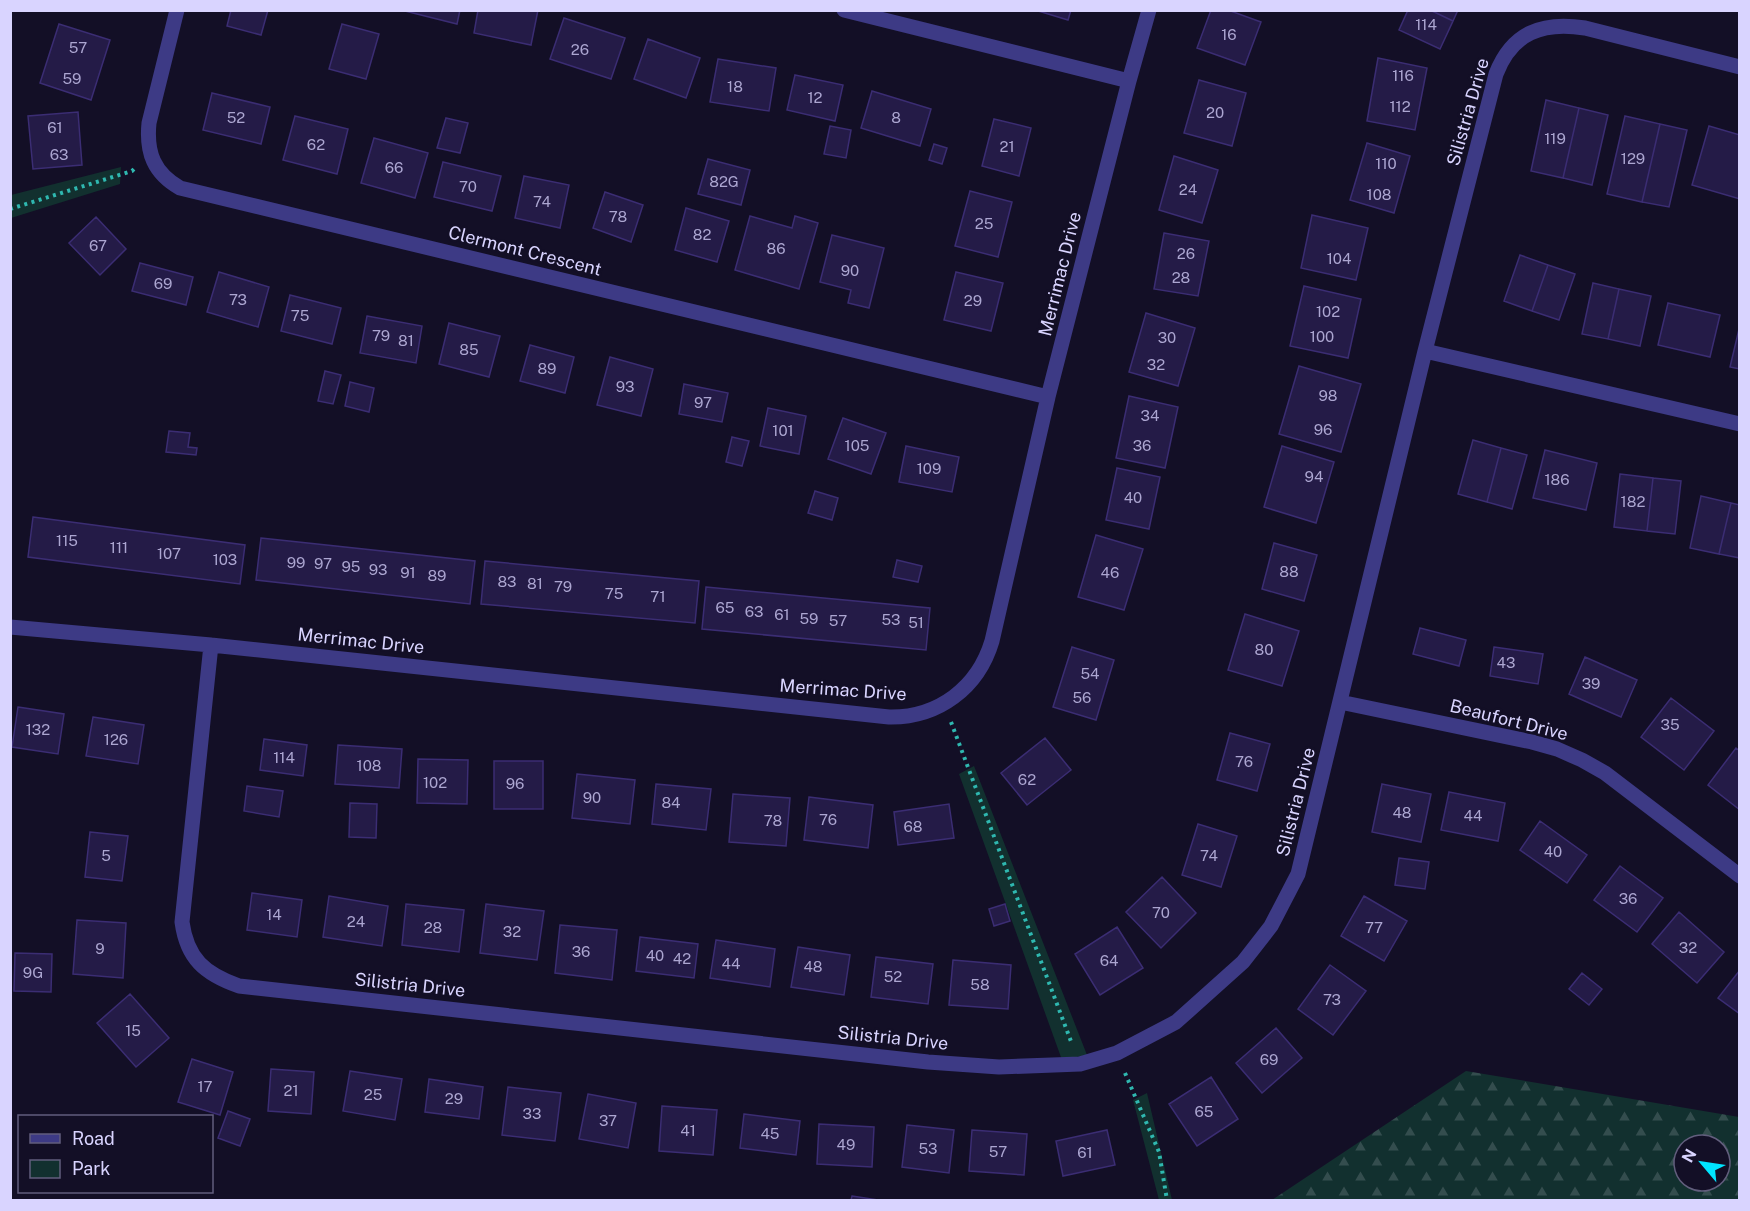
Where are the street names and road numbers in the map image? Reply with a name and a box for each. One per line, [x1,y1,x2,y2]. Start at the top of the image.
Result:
street label: Silistria Drive [1442,55,1493,168]
street label: Merrimac Drive [1034,210,1085,338]
street label: Clermont Crescent [446,221,604,280]
street label: Merrimac Drive [297,623,425,658]
street label: Merrimac Drive [779,675,907,704]
street label: Beaufort Drive [1448,695,1570,744]
street label: Silistria Drive [1272,745,1319,858]
street label: Silistria Drive [354,968,466,1001]
street label: Silistria Drive [837,1021,949,1054]

